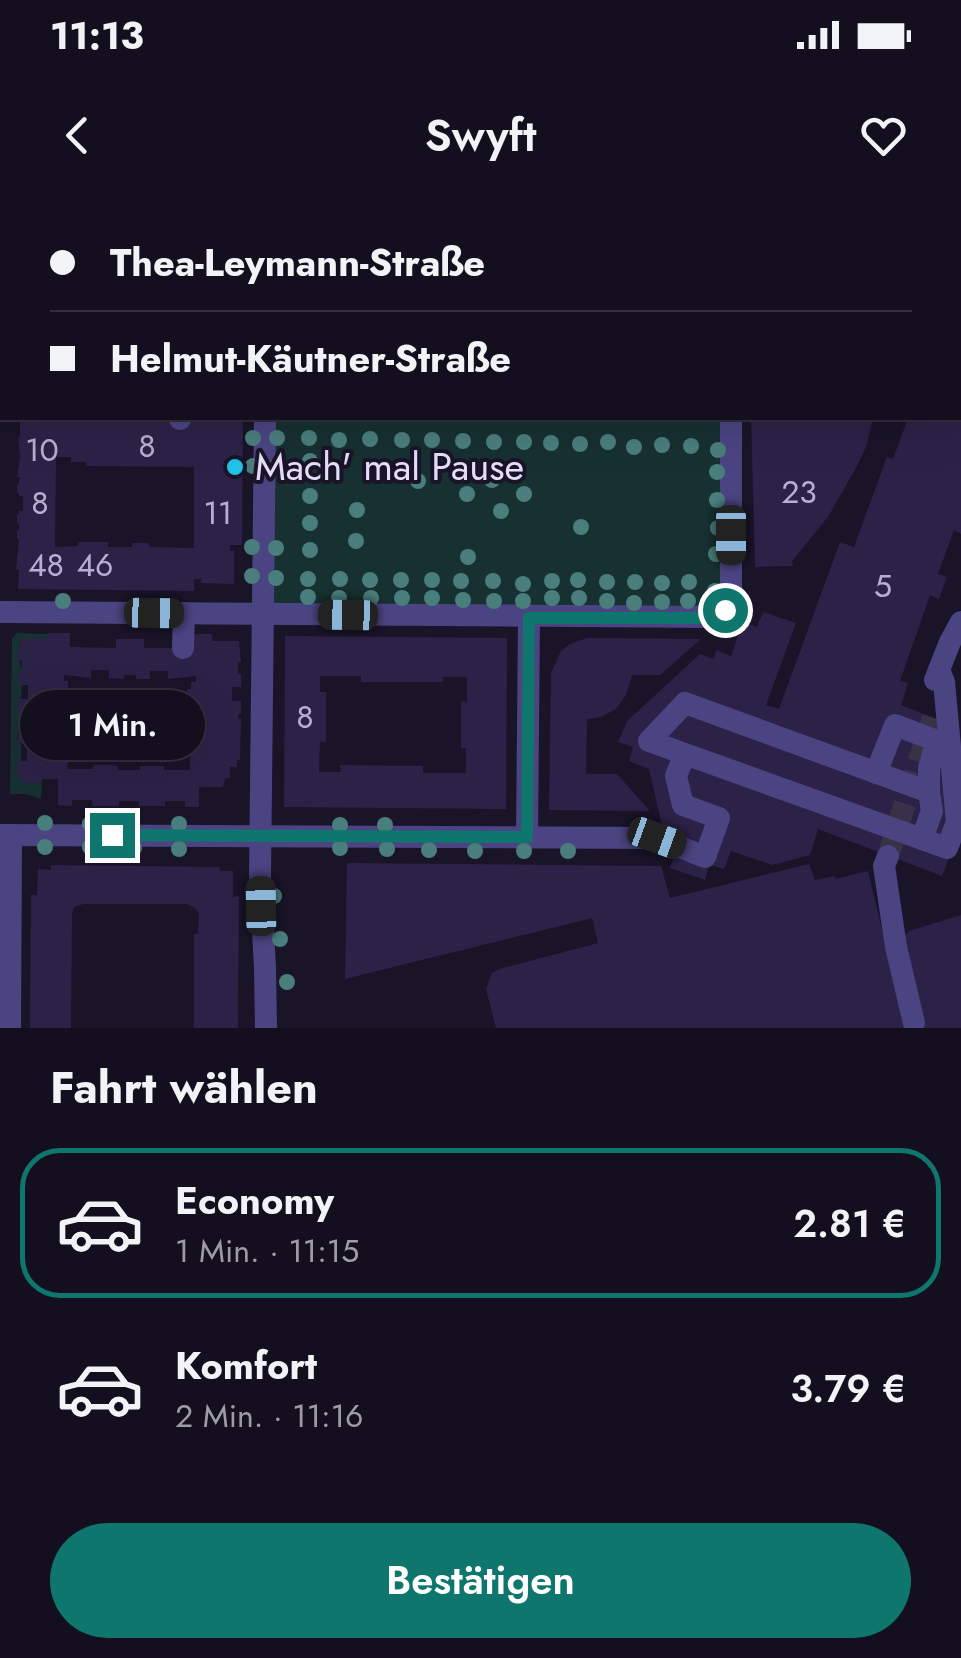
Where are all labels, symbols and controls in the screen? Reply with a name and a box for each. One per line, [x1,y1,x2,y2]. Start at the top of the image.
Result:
text: 11:13 [50,8,144,63]
text: Swyft [425,103,536,168]
icon: back [50,108,105,163]
icon: heart [856,108,911,163]
text: Thea-Leymann-Straße [110,235,485,290]
text: Helmut-Käutner-Straße [110,331,511,386]
house number: 8 [138,423,156,469]
house number: 10 [25,427,59,473]
place label: Mach' mal Pause [255,439,524,494]
marker: Mach' mal Pause [224,456,246,478]
house number: 23 [781,469,817,515]
house number: 8 [31,480,49,526]
house number: 11 [204,490,232,536]
car [716,505,746,565]
house number: 48 [28,542,64,588]
house number: 46 [76,542,114,588]
house number: 5 [874,563,892,609]
route start [703,588,748,633]
car [124,597,184,629]
car [318,599,378,631]
callout: 1 Min. [19,690,204,760]
house number: 8 [296,694,314,740]
text: 1 Min. [68,702,157,748]
route end [90,813,135,858]
car [624,814,690,862]
car [245,876,277,936]
text: Fahrt wählen [50,1055,318,1120]
text: Economy [175,1173,334,1228]
icon: car [55,1178,145,1268]
text: 2.81 € [793,1196,906,1251]
text: 1 Min. · 11:15 [175,1228,359,1274]
text: Komfort [175,1338,317,1393]
icon: car [55,1343,145,1433]
text: 3.79 € [790,1361,906,1416]
text: 2 Min. · 11:16 [175,1393,363,1439]
button: Bestätigen [50,1523,911,1638]

